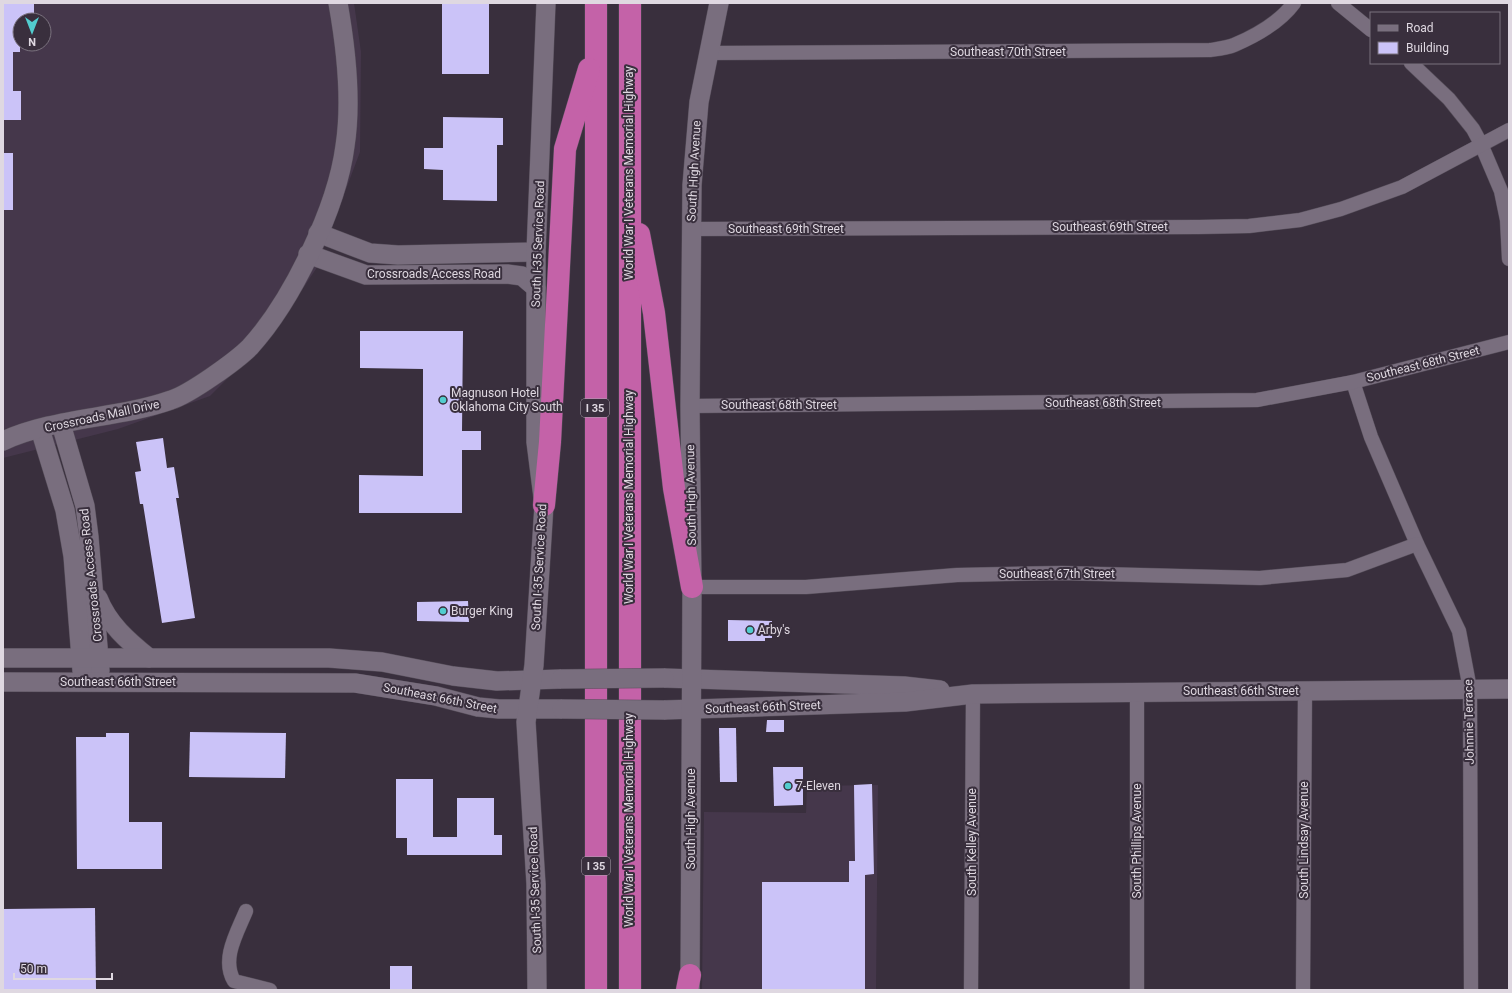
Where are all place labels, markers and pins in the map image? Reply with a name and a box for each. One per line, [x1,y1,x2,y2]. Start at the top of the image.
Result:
place label: Magnuson Hotel Oklahoma City South [451,386,563,414]
marker: Magnuson Hotel Oklahoma City South [438,395,448,405]
place label: Burger King [451,604,513,618]
marker: Burger King [438,606,448,616]
place label: Arby's [758,623,790,637]
marker: Arby's [745,625,755,635]
place label: 7-Eleven [796,779,841,793]
marker: 7-Eleven [783,781,793,791]

